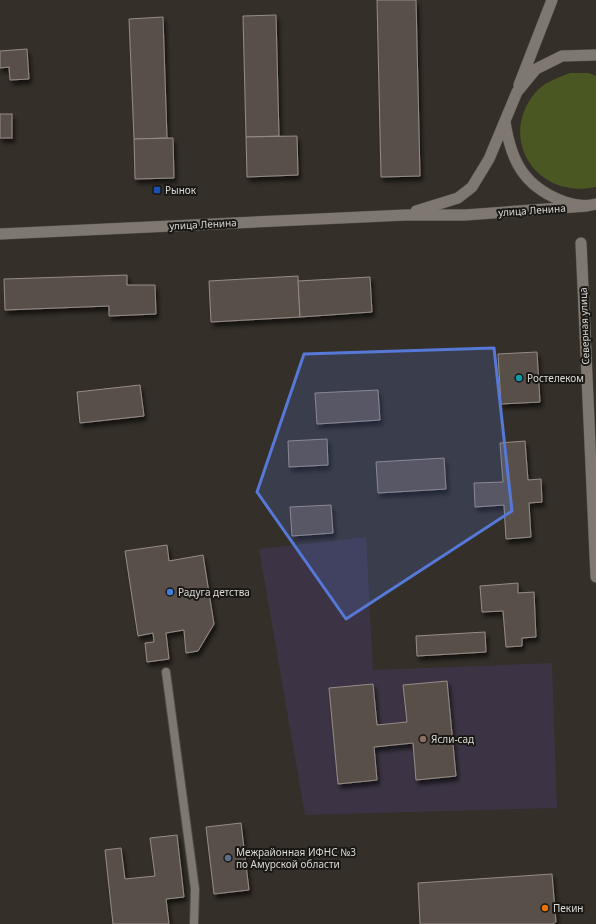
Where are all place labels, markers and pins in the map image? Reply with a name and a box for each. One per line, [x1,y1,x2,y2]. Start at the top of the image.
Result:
place label: Рынок [165,183,197,197]
marker: Рынок [152,185,162,195]
place label: Ростелеком [527,371,584,385]
marker: Ростелеком [514,373,524,383]
place label: Радуга детства [178,585,250,599]
marker: Радуга детства [165,587,175,597]
place label: Ясли-сад [431,732,474,746]
marker: Ясли-сад [418,734,428,744]
place label: Межрайонная ИФНС №3 по Амурской области [236,845,356,871]
marker: Межрайонная ИФНС №3 по Амурской области [223,853,233,863]
place label: Пекин [553,901,584,915]
marker: Пекин [540,903,550,913]

